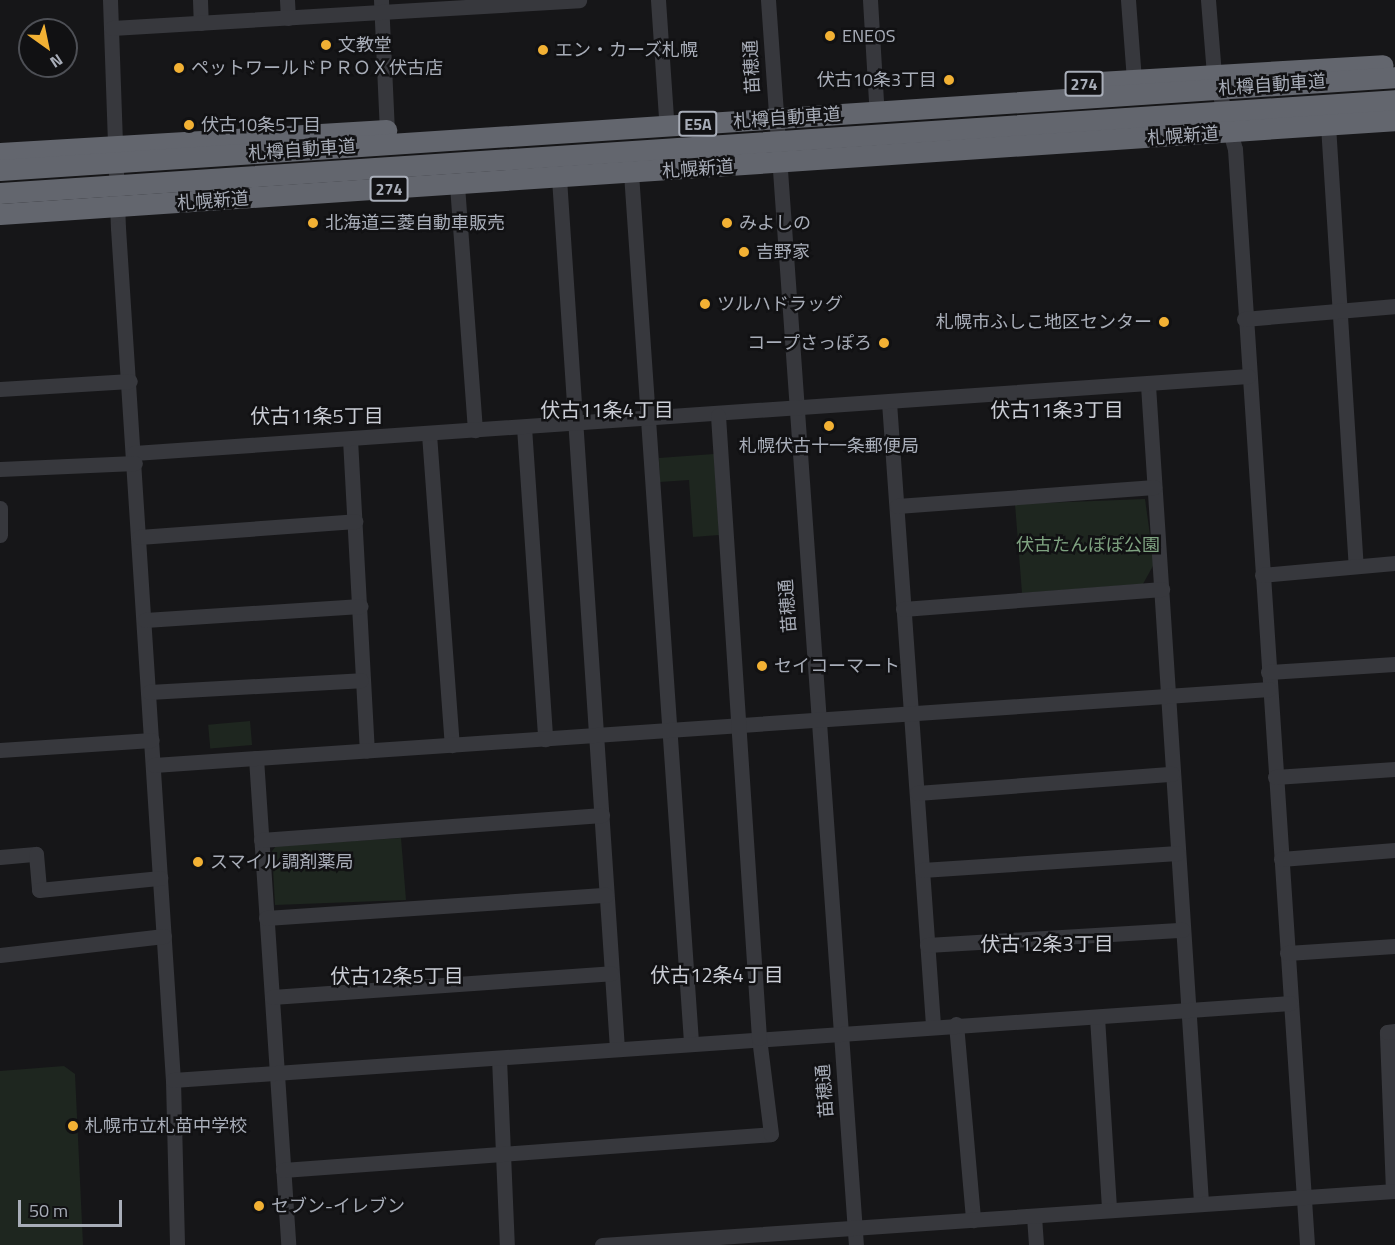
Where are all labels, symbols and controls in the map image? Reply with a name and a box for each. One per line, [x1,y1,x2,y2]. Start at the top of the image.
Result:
north arrow [18,18,78,78]
place label: ENEOS [842,25,896,47]
marker: ENEOS [823,29,837,43]
place label: 文教堂 [338,34,392,56]
marker: 文教堂 [319,38,333,52]
place label: エン・カーズ札幌 [555,39,699,61]
street label: 苗穂通 [740,39,764,95]
marker: エン・カーズ札幌 [536,43,550,57]
text: N [46,48,68,75]
place label: ペットワールドＰＲＯＸ伏古店 [191,57,443,79]
marker: ペットワールドＰＲＯＸ伏古店 [172,61,186,75]
place label: 伏古10条3丁目 [817,69,937,91]
street label: 札樽自動車道 [1217,70,1327,100]
road number: 274 [1064,71,1104,97]
marker: 伏古10条3丁目 [942,73,956,87]
street label: 札樽自動車道 [732,103,842,133]
road number: E5A [677,111,719,137]
place label: 伏古10条5丁目 [201,114,321,136]
marker: 伏古10条5丁目 [182,118,196,132]
street label: 札幌新道 [1146,123,1220,149]
street label: 札樽自動車道 [247,135,357,165]
street label: 札幌新道 [661,156,735,182]
road number: 274 [370,176,408,202]
street label: 札幌新道 [176,188,250,214]
place label: 北海道三菱自動車販売 [325,212,505,234]
place label: みよしの [739,212,811,234]
marker: 北海道三菱自動車販売 [306,216,320,230]
marker: みよしの [720,216,734,230]
place label: 吉野家 [756,241,810,263]
marker: 吉野家 [737,245,751,259]
place label: ツルハドラッグ [717,293,843,315]
marker: ツルハドラッグ [698,297,712,311]
place label: 札幌市ふしこ地区センター [936,311,1152,333]
marker: 札幌市ふしこ地区センター [1157,315,1171,329]
place label: コープさっぽろ [746,332,872,354]
marker: コープさっぽろ [877,336,891,350]
district label: 伏古11条4丁目 [540,397,674,421]
district label: 伏古11条3丁目 [990,397,1124,421]
district label: 伏古11条5丁目 [250,403,384,427]
marker: 札幌伏古十一条郵便局 [822,419,836,433]
place label: 札幌伏古十一条郵便局 [739,435,919,457]
park label: 伏古たんぽぽ公園 [1016,534,1160,556]
street label: 苗穂通 [775,578,801,634]
place label: セイコーマート [774,655,900,677]
marker: セイコーマート [755,659,769,673]
place label: スマイル調剤薬局 [210,851,354,873]
marker: スマイル調剤薬局 [191,855,205,869]
district label: 伏古12条3丁目 [980,931,1114,955]
district label: 伏古12条4丁目 [650,962,784,986]
district label: 伏古12条5丁目 [330,963,464,987]
street label: 苗穂通 [812,1063,838,1119]
place label: 札幌市立札苗中学校 [85,1115,247,1137]
marker: 札幌市立札苗中学校 [66,1119,80,1133]
scale bar [21,1188,124,1226]
place label: セブン-イレブン [271,1195,405,1217]
text: 50 m [29,1197,68,1224]
marker: セブン-イレブン [252,1199,266,1213]

